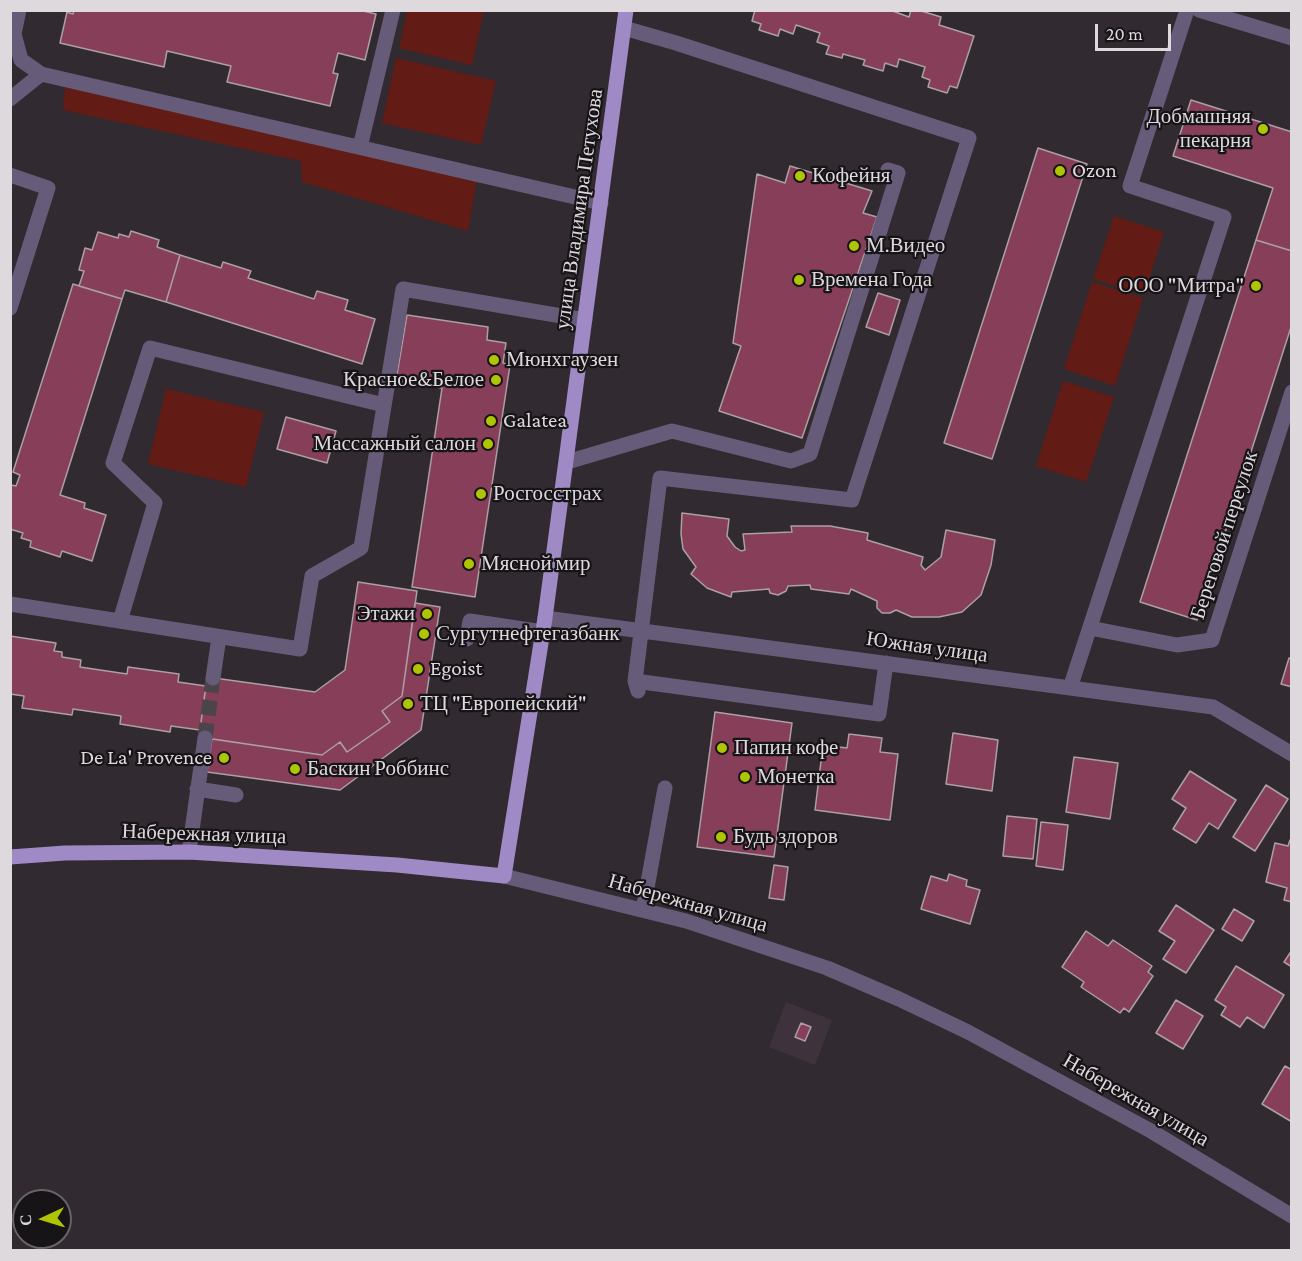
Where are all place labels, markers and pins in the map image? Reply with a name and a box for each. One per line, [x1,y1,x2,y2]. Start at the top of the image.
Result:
place label: Добмашняя пекарня [1147,104,1251,154]
marker: Добмашняя пекарня [1256,122,1270,136]
place label: Ozon [1072,158,1117,184]
place label: Кофейня [812,163,891,189]
marker: Ozon [1053,164,1067,178]
marker: Кофейня [793,169,807,183]
place label: М.Видео [866,233,945,259]
marker: М.Видео [847,239,861,253]
place label: Времена Года [811,267,932,293]
marker: Времена Года [792,273,806,287]
place label: ООО "Митра" [1118,273,1244,299]
marker: ООО "Митра" [1249,279,1263,293]
place label: Мюнхгаузен [506,347,618,373]
marker: Мюнхгаузен [487,353,501,367]
place label: Красное&Белое [343,367,484,393]
marker: Красное&Белое [489,373,503,387]
place label: Galatea [503,408,567,434]
marker: Galatea [484,414,498,428]
place label: Массажный салон [313,431,476,457]
marker: Массажный салон [481,437,495,451]
place label: Росгосстрах [493,481,602,507]
marker: Росгосстрах [474,487,488,501]
place label: Мясной мир [481,551,591,577]
marker: Мясной мир [462,557,476,571]
place label: Этажи [357,601,415,627]
marker: Этажи [420,607,434,621]
place label: Сургутнефтегазбанк [436,621,619,647]
marker: Сургутнефтегазбанк [417,627,431,641]
place label: Egoist [430,656,482,682]
marker: Egoist [411,662,425,676]
place label: ТЦ "Европейский" [420,691,587,717]
marker: ТЦ "Европейский" [401,697,415,711]
place label: Папин кофе [734,735,838,761]
marker: Папин кофе [715,741,729,755]
place label: De La' Provence [80,745,212,771]
marker: De La' Provence [217,751,231,765]
place label: Баскин Роббинс [307,756,449,782]
marker: Баскин Роббинс [288,762,302,776]
place label: Монетка [757,764,835,790]
marker: Монетка [738,770,752,784]
place label: Будь здоров [733,824,838,850]
marker: Будь здоров [714,830,728,844]

